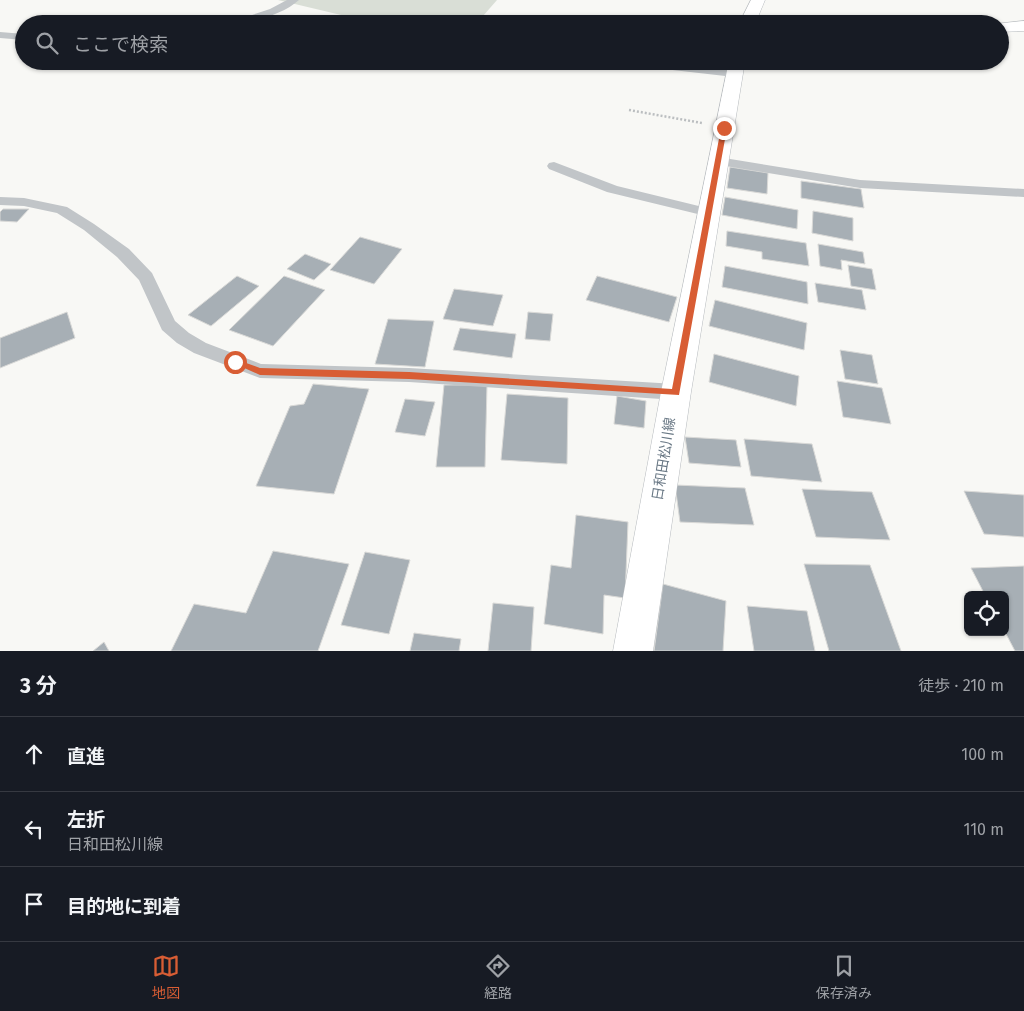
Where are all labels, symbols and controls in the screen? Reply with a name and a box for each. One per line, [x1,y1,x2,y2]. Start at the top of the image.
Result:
search box [15,15,1009,70]
icon: search [33,29,61,57]
text: ここで検索 [73,33,168,56]
route end [713,117,736,140]
route start [224,351,247,374]
street label: 日和田松川線 [649,416,679,502]
map controls [964,591,1009,636]
button: locate [964,591,1009,636]
text: 3 分 [20,673,57,699]
text: 徒歩 · 210 m [918,676,1004,695]
icon: ahead [20,740,48,768]
text: 直進 [67,745,105,768]
text: 100 m [961,745,1004,764]
text: 左折 [67,808,105,831]
icon: left [20,815,48,843]
text: 110 m [963,820,1004,839]
text: 日和田松川線 [67,835,163,854]
icon: arrive [20,890,48,918]
text: 目的地に到着 [67,895,181,918]
tab: 地図 [152,952,180,1002]
tab: 経路 [484,952,512,1002]
tab: 保存済み [816,952,872,1002]

